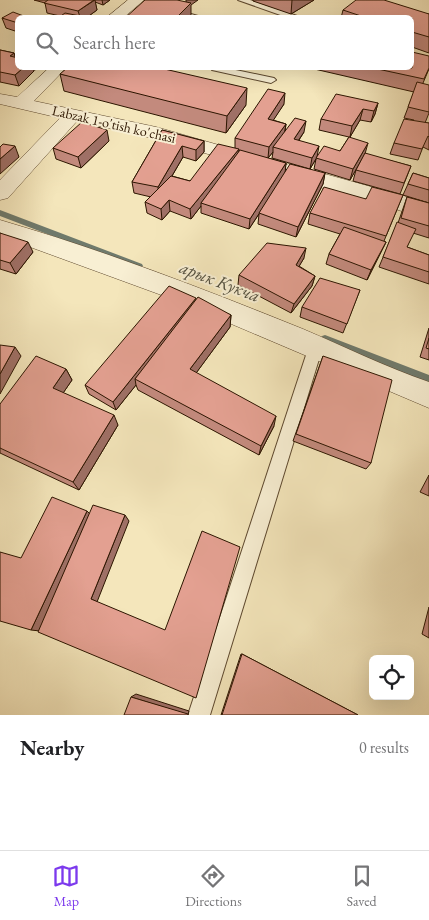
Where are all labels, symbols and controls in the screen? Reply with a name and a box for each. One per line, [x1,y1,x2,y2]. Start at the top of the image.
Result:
search box [15,15,414,70]
icon: search [33,29,61,57]
text: Search here [73,30,155,55]
street label: Labzak 1-o'tish ko'chasi [50,101,178,147]
water label: арык Кукча [175,255,263,308]
map controls [369,655,414,700]
button: locate [369,655,414,700]
text: Nearby [20,734,84,761]
text: 0 results [359,737,409,758]
tab: Map [52,862,80,910]
tab: Directions [185,862,242,910]
tab: Saved [347,862,377,910]

